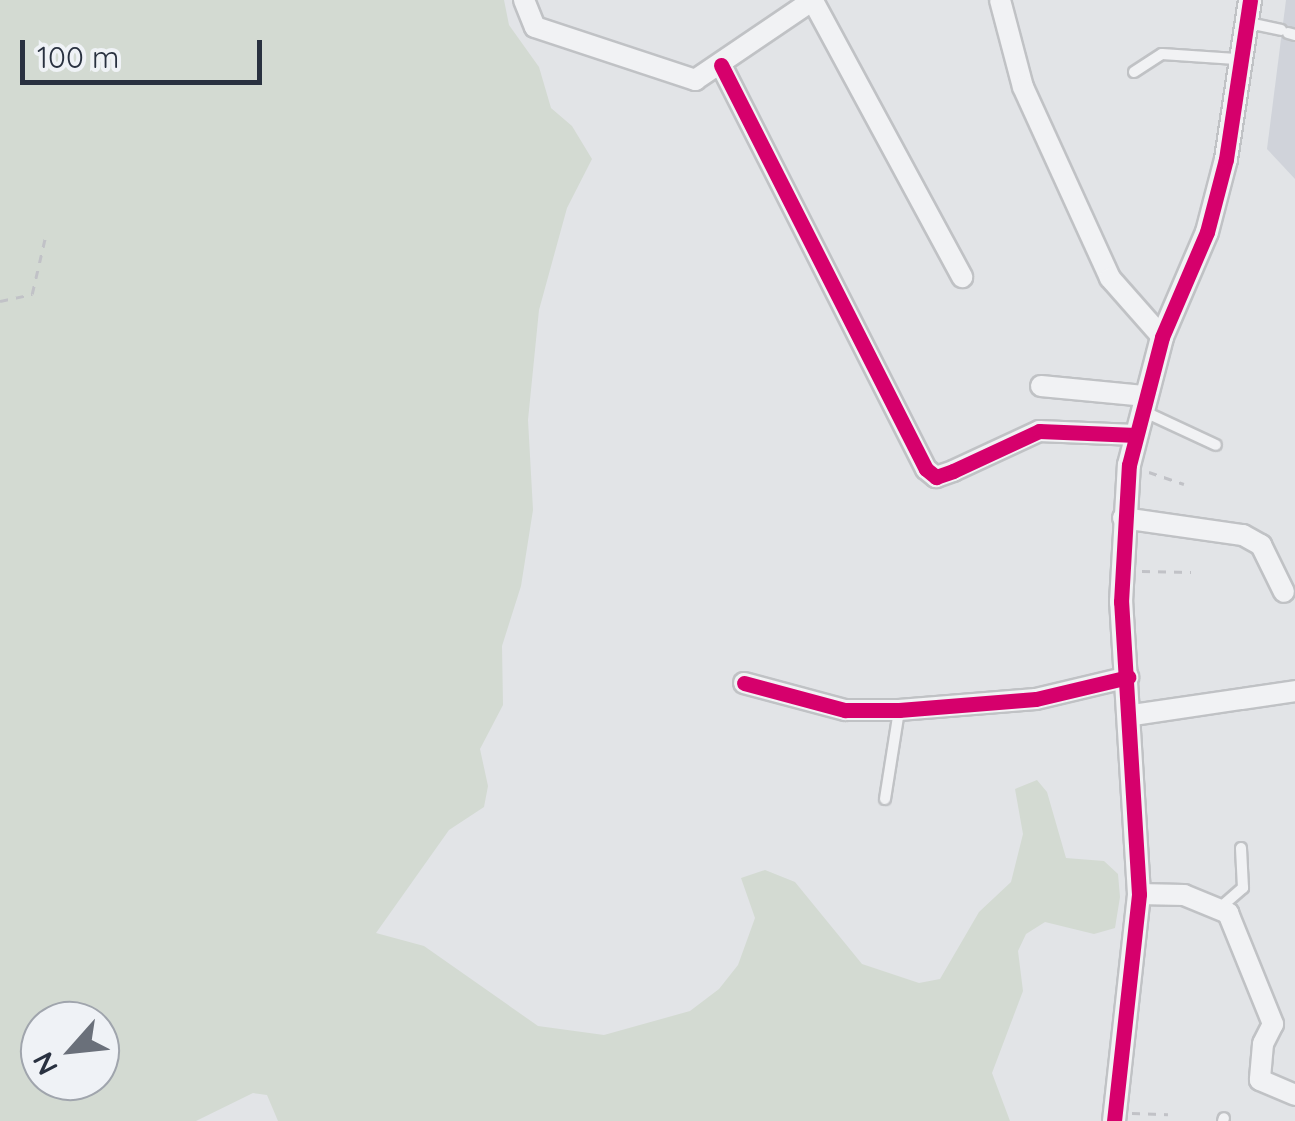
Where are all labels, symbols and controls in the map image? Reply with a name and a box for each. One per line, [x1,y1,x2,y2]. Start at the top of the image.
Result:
scale bar [25,20,268,82]
text: 100 m [37,38,119,76]
north arrow [20,1001,120,1101]
text: N [24,1047,65,1081]

